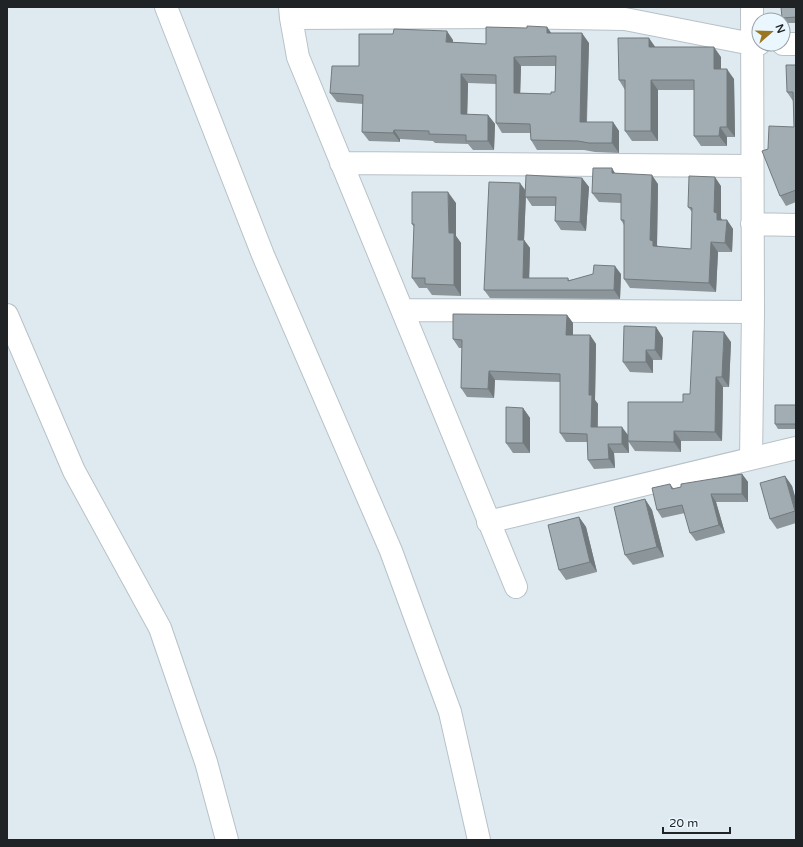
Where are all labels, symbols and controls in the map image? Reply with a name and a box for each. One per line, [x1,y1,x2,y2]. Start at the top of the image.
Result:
north arrow [751,12,791,52]
text: N [772,22,788,35]
scale bar [663,809,730,835]
text: 20 m [669,816,698,830]

